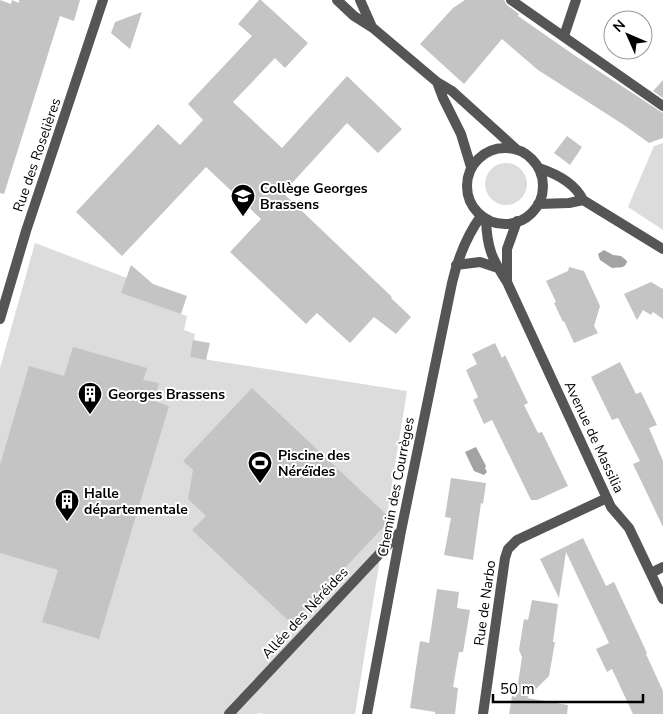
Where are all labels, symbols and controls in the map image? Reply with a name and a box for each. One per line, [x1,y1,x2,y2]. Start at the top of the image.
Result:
north arrow [603,10,653,60]
text: N [609,16,630,37]
street label: Rue des Roselières [9,95,65,215]
place label: Collège Georges Brassens [260,179,368,214]
school or university icon: Collège Georges Brassens [230,183,256,217]
street label: Avenue de Massilia [560,378,628,496]
building icon: Georges Brassens [77,381,103,415]
place label: Georges Brassens [108,385,225,404]
street label: Chemin des Courrèges [373,415,419,558]
place label: Piscine des Néréïdes [278,446,350,481]
sports icon: Piscine des Néréïdes [247,450,273,484]
place label: Halle départementale [84,484,188,519]
building icon: Halle départementale [54,488,80,522]
street label: Rue de Narbo [470,559,500,647]
street label: Allée des Néréides [258,563,353,663]
scale bar [493,672,643,704]
text: 50 m [500,679,535,699]

